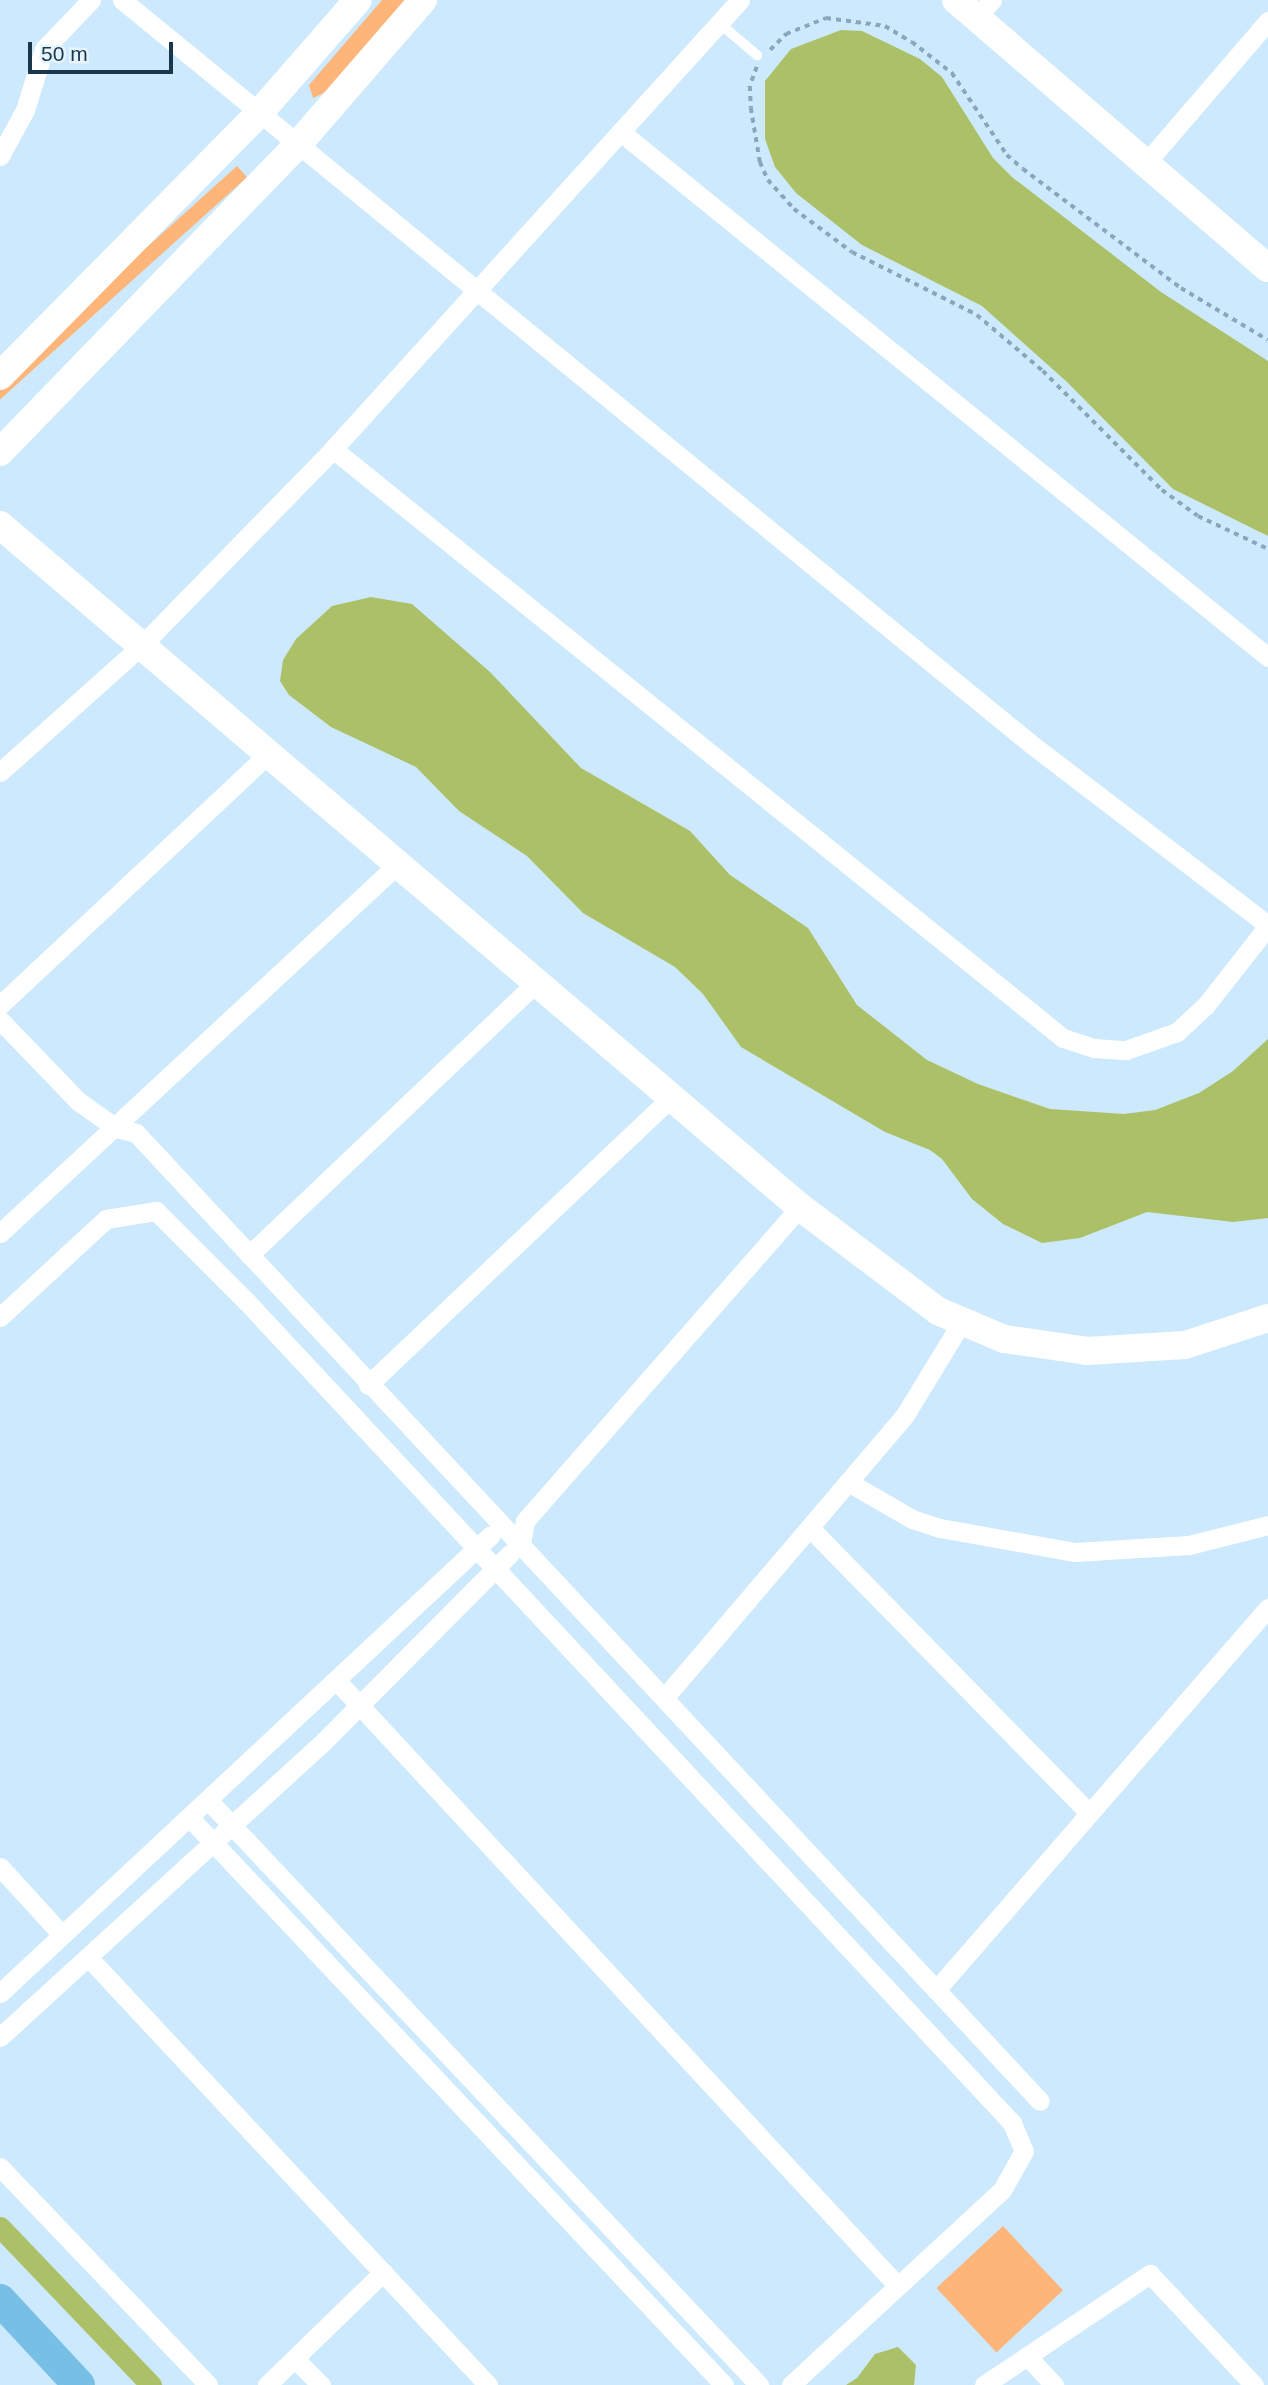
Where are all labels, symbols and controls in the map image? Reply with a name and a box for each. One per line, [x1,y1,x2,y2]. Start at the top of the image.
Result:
scale bar [32,28,177,72]
text: 50 m [41,42,88,65]

